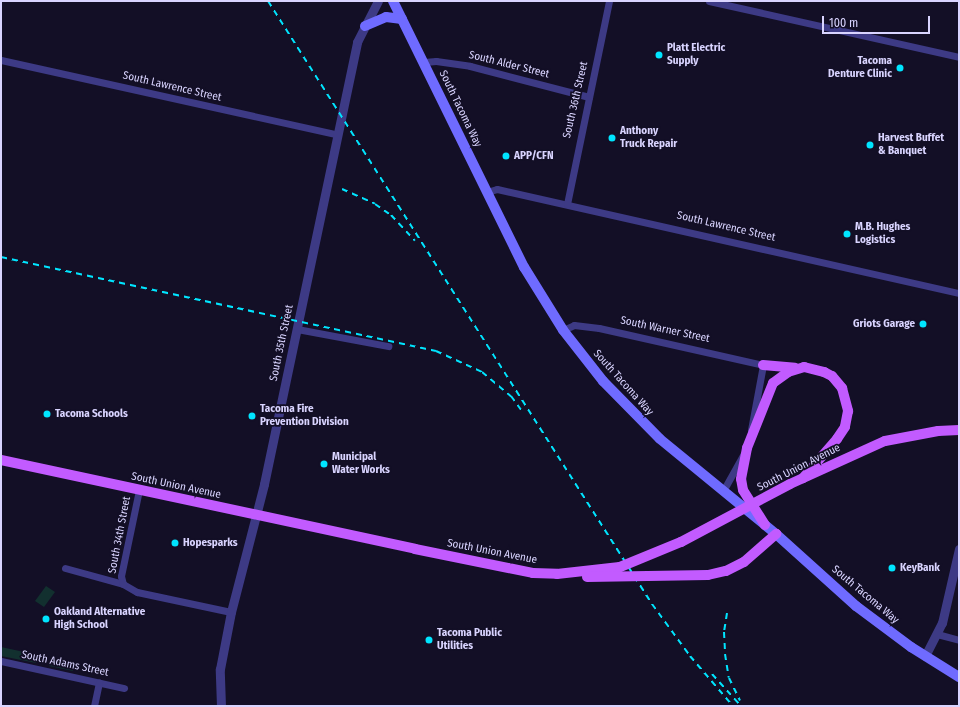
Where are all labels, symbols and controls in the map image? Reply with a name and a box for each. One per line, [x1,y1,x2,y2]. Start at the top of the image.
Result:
scale bar [824,8,932,34]
text: 100 m [829,16,858,30]
place label: Platt Electric Supply [667,42,725,68]
street label: South Alder Street [467,49,551,81]
marker: Platt Electric Supply [654,50,664,60]
place label: Tacoma Denture Clinic [828,55,892,81]
street label: South 36th Street [561,60,591,140]
marker: Tacoma Denture Clinic [895,63,905,73]
street label: South Lawrence Street [121,69,223,105]
street label: South Tacoma Way [436,69,484,149]
place label: Anthony Truck Repair [620,125,677,151]
place label: Harvest Buffet & Banquet [878,132,944,158]
marker: Anthony Truck Repair [607,133,617,143]
marker: Harvest Buffet & Banquet [865,140,875,150]
place label: APP/CFN [514,149,554,163]
marker: APP/CFN [501,151,511,161]
street label: South Lawrence Street [675,209,777,245]
place label: M.B. Hughes Logistics [855,221,910,247]
marker: M.B. Hughes Logistics [842,229,852,239]
street label: South 35th Street [267,304,297,382]
street label: South Warner Street [619,314,711,346]
place label: Griots Garage [853,317,915,331]
marker: Griots Garage [918,319,928,329]
street label: South Tacoma Way [590,347,656,419]
place label: Tacoma Fire Prevention Division [260,403,349,429]
place label: Tacoma Schools [55,407,128,421]
marker: Tacoma Schools [42,409,52,419]
marker: Tacoma Fire Prevention Division [247,411,257,421]
street label: South Union Avenue [755,441,843,495]
place label: Municipal Water Works [332,451,390,477]
marker: Municipal Water Works [319,459,329,469]
street label: South Union Avenue [130,470,222,502]
street label: South 34th Street [106,495,134,575]
place label: Hopesparks [183,536,238,550]
street label: South Union Avenue [446,537,538,567]
marker: Hopesparks [170,538,180,548]
place label: KeyBank [900,561,940,575]
street label: South Tacoma Way [829,563,901,627]
marker: KeyBank [887,563,897,573]
place label: Oakland Alternative High School [54,606,145,632]
marker: Oakland Alternative High School [41,614,51,624]
place label: Tacoma Public Utilities [437,627,502,653]
marker: Tacoma Public Utilities [424,635,434,645]
street label: South Adams Street [20,648,110,680]

